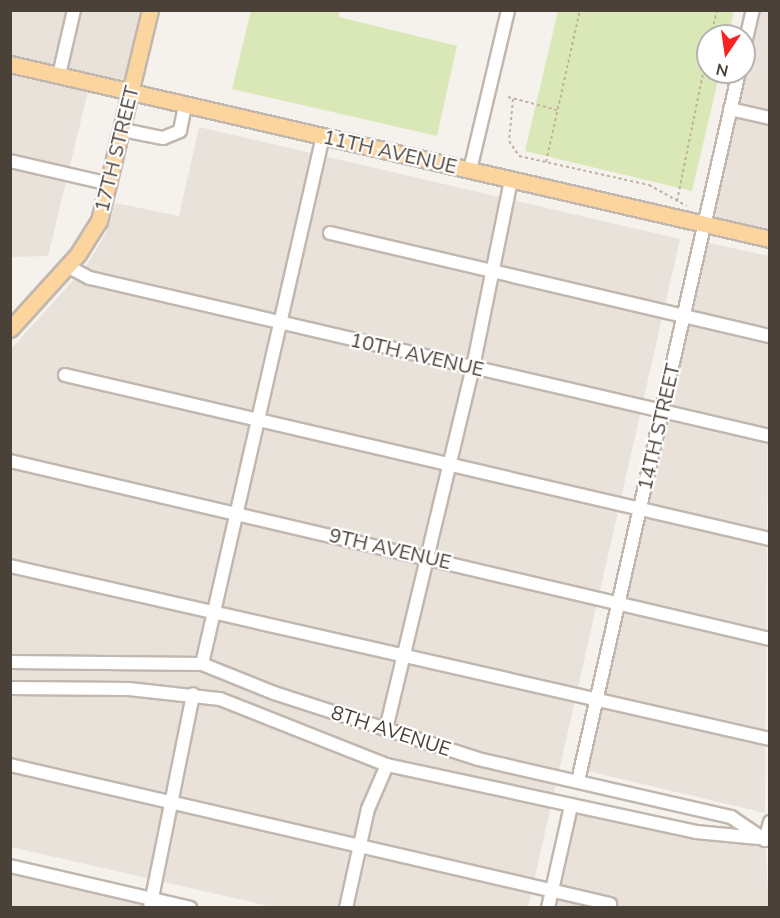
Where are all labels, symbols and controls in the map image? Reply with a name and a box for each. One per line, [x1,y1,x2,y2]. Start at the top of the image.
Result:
north arrow [696,24,756,84]
text: N [714,58,731,82]
street label: 17TH STREET [90,84,144,214]
street label: 11TH AVENUE [321,125,459,179]
street label: 10TH AVENUE [348,328,486,382]
street label: 14TH STREET [633,361,685,493]
street label: 9TH AVENUE [327,523,453,575]
street label: 8TH AVENUE [328,700,454,762]

